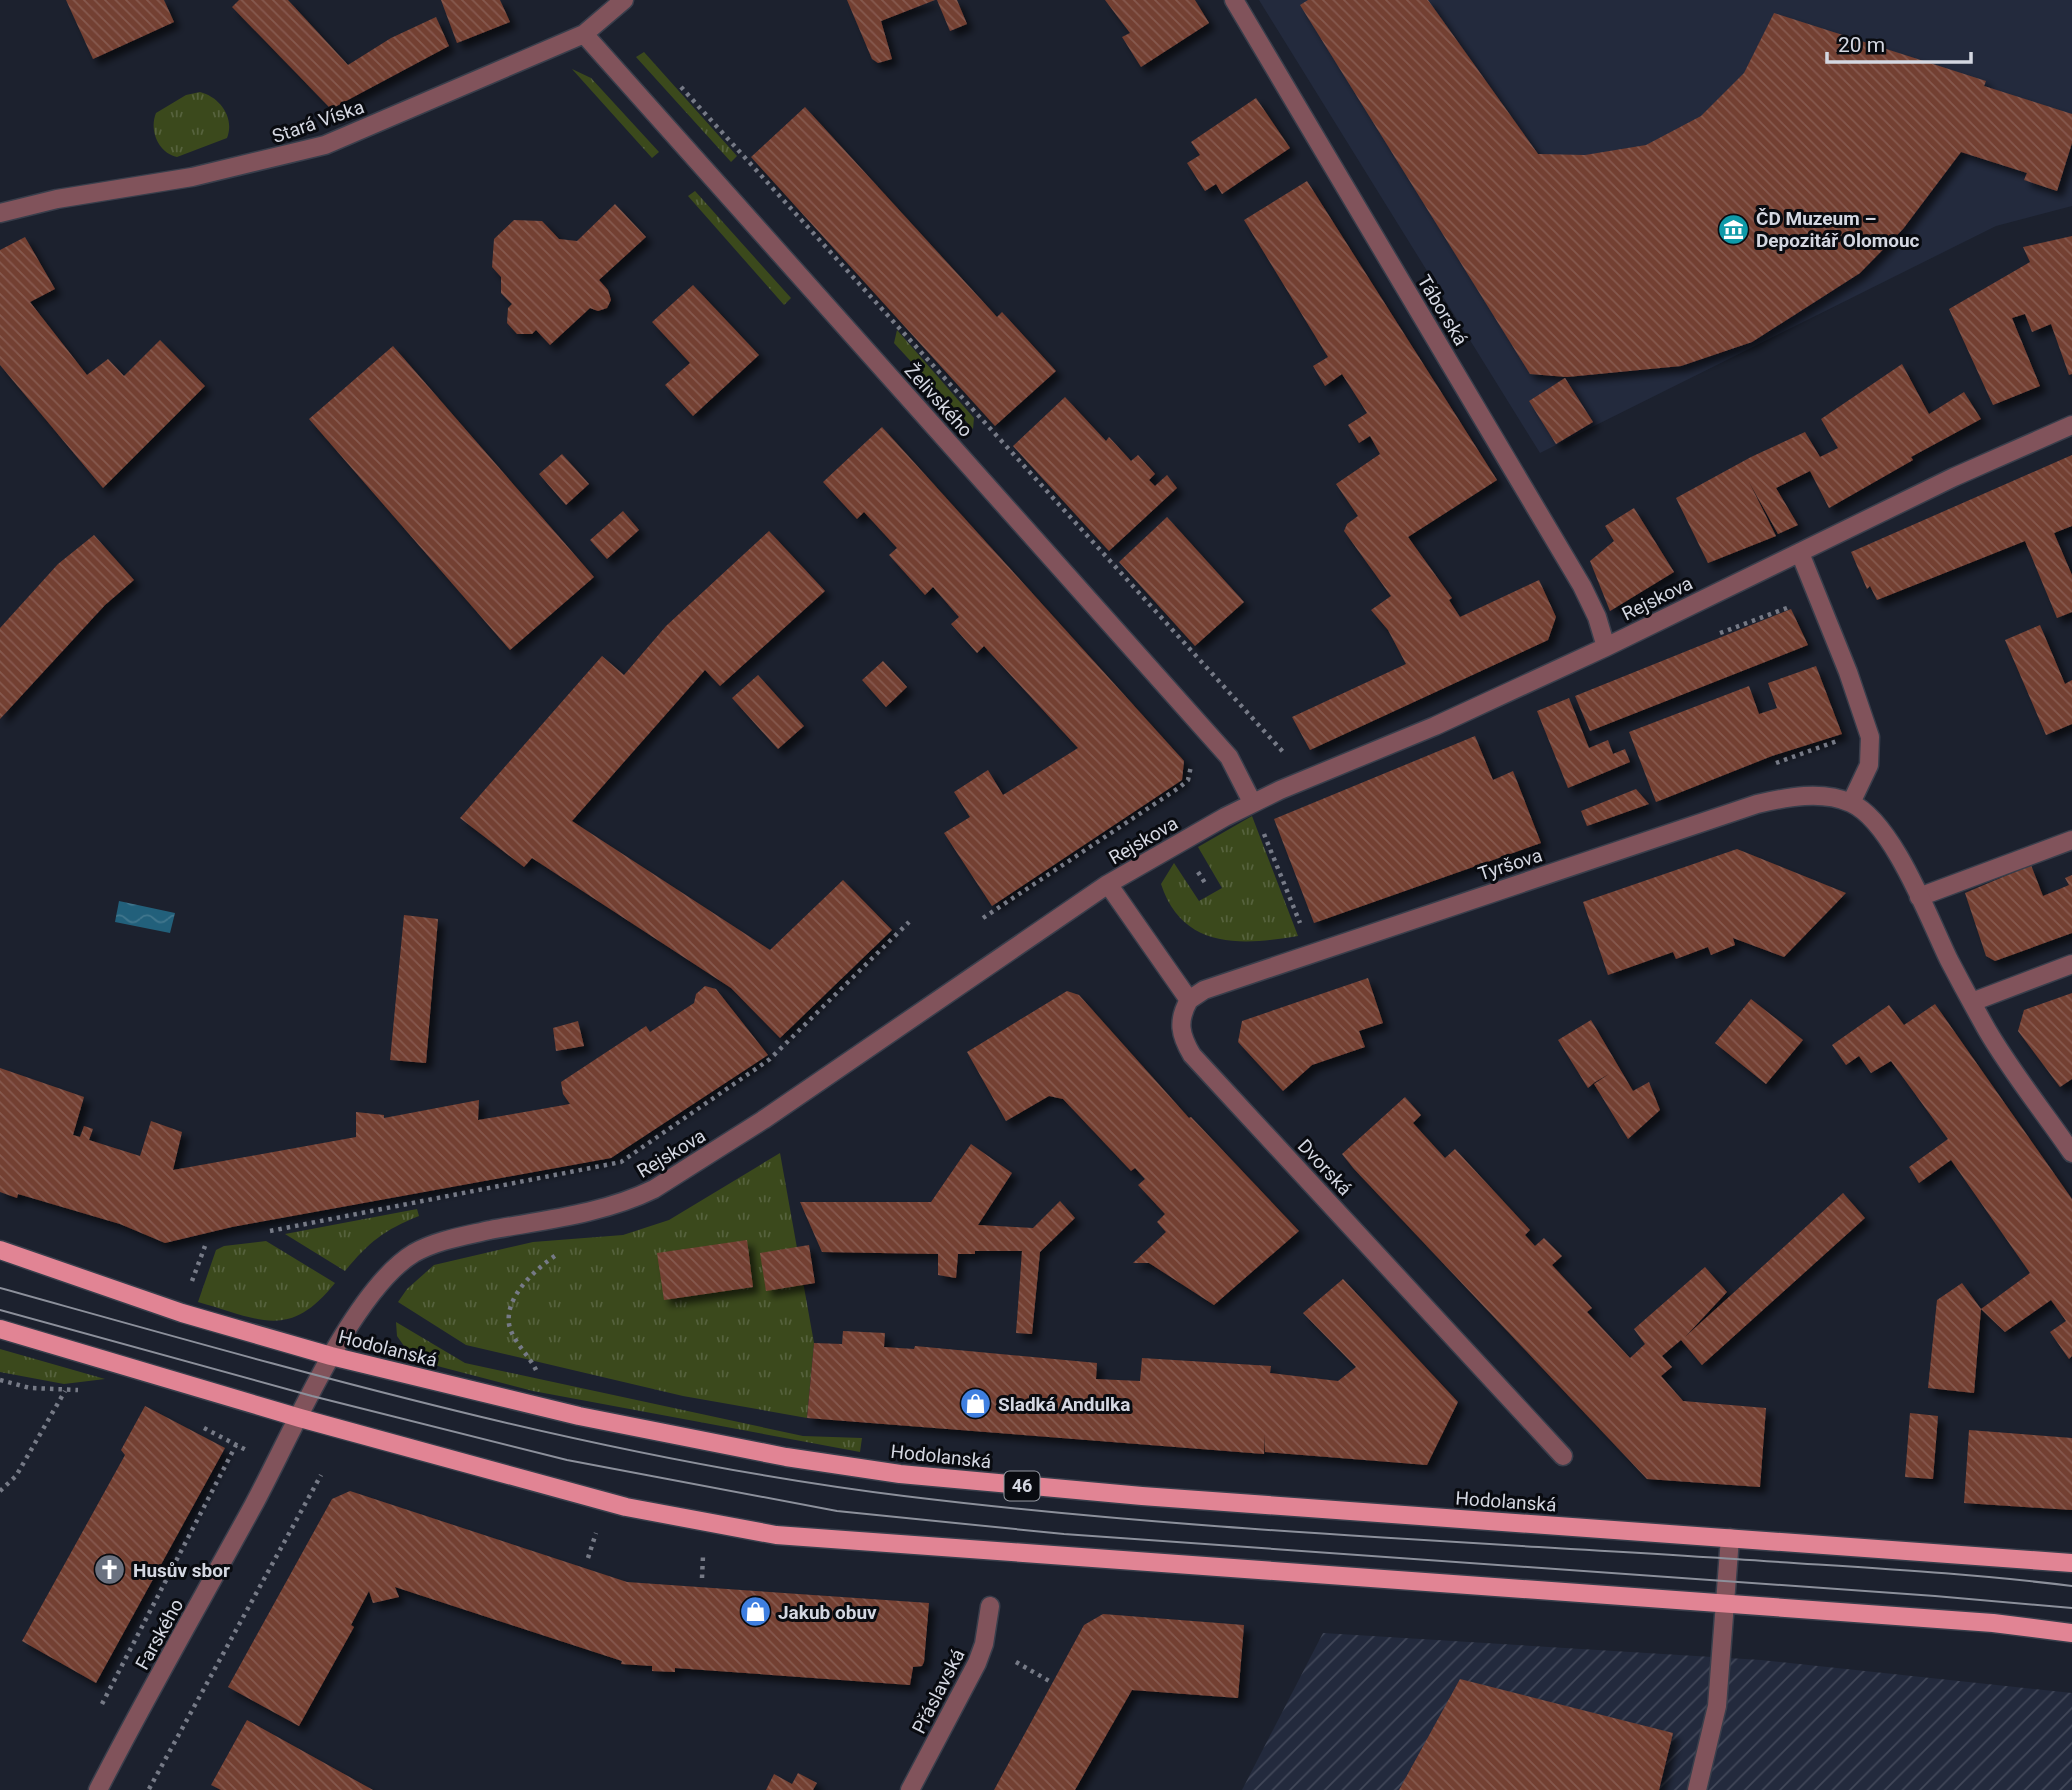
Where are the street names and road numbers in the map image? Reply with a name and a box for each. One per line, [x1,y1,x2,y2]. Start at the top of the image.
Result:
street label: Stará Víska [269,95,367,148]
street label: Táborská [1413,271,1473,350]
street label: Želivského [900,359,977,442]
street label: Rejskova [1618,571,1696,625]
street label: Rejskova [1105,812,1182,869]
street label: Tyršova [1475,843,1545,886]
street label: Rejskova [633,1124,710,1183]
street label: Dvorská [1293,1134,1356,1200]
street label: Hodolanská [336,1325,440,1372]
street label: Hodolanská [889,1440,992,1473]
road number: 46 [1004,1471,1040,1500]
street label: Hodolanská [1455,1486,1557,1516]
street label: Farského [131,1595,188,1674]
street label: Přáslavská [907,1645,970,1737]

